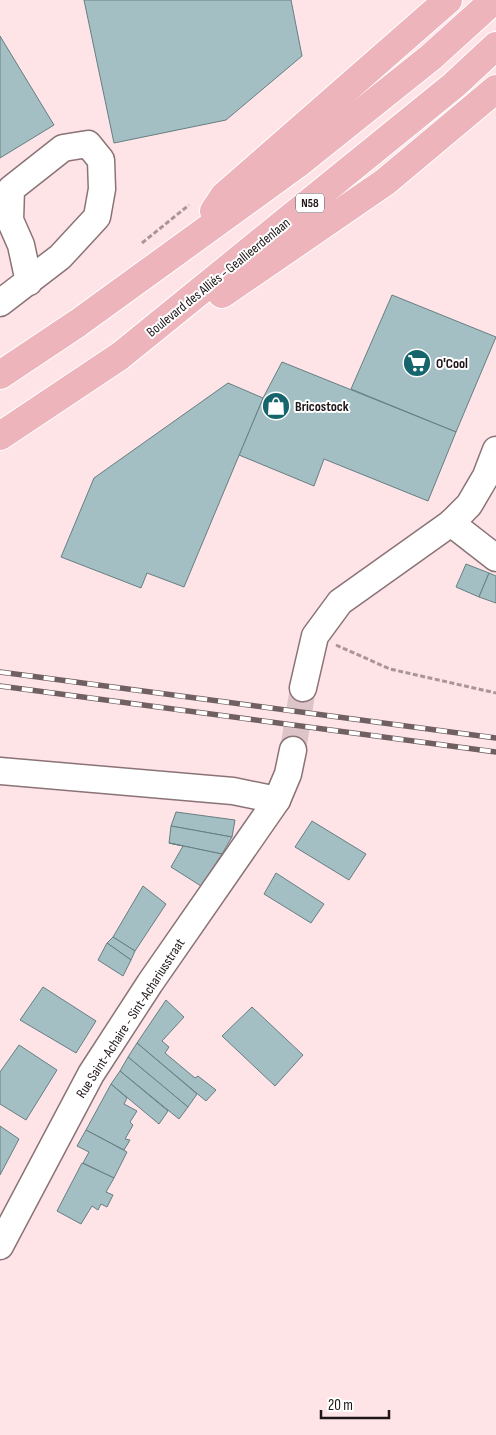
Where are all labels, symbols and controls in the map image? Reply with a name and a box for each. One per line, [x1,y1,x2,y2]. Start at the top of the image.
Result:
road number: N58 [296,194,324,212]
street label: Boulevard des Alliés - Geallieerdenlaan [143,214,294,341]
supermarket icon: O'Cool [402,348,432,378]
place label: O'Cool [436,355,468,372]
shop icon: Bricostock [261,391,291,421]
place label: Bricostock [295,398,349,415]
street label: Rue Saint-Achaire - Sint-Achariusstraat [72,935,188,1101]
scale bar [321,1388,388,1420]
text: 20 m [328,1396,353,1415]

